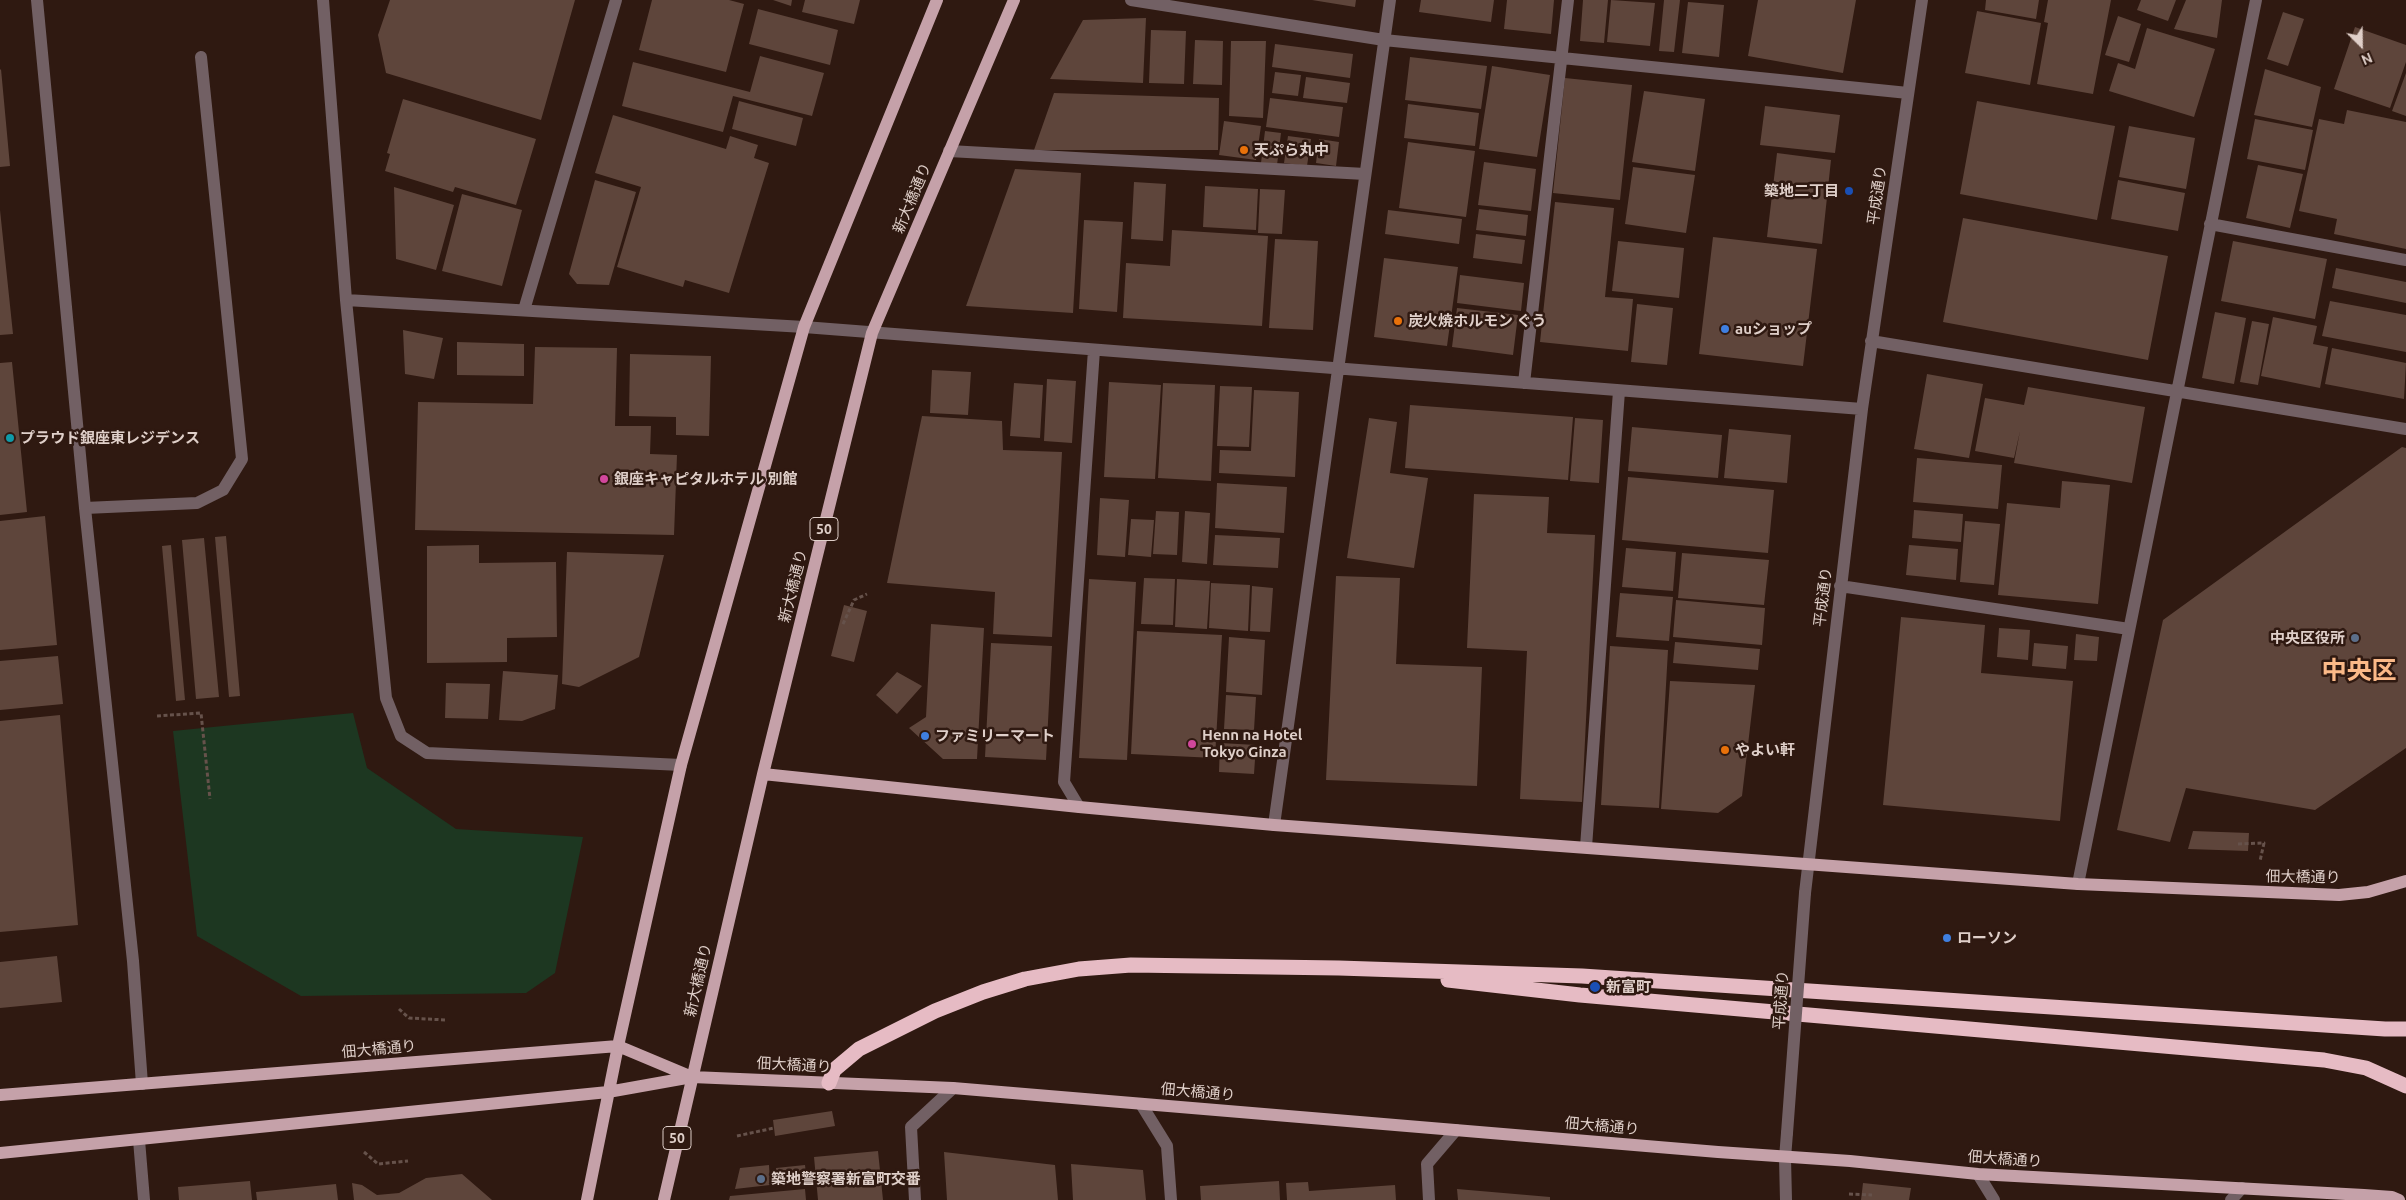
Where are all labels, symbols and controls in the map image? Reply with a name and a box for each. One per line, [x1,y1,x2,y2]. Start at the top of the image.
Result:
north arrow [2336,20,2386,70]
text: N [2359,49,2375,68]
place label: 天ぷら丸中 [1254,141,1329,159]
marker: 天ぷら丸中 [1238,144,1250,156]
street label: 新大橋通り [889,160,935,236]
street label: 平成通り [1864,164,1890,226]
place label: 築地二丁目 [1764,182,1839,200]
marker: 築地二丁目 [1843,185,1855,197]
place label: 炭火焼ホルモン ぐう [1408,312,1547,330]
marker: 炭火焼ホルモン ぐう [1392,315,1404,327]
place label: auショップ [1735,320,1812,338]
marker: auショップ [1719,323,1731,335]
place label: プラウド銀座東レジデンス [20,429,200,447]
marker: プラウド銀座東レジデンス [4,432,16,444]
place label: 銀座キャピタルホテル 別館 [614,470,798,488]
marker: 銀座キャピタルホテル 別館 [598,473,610,485]
road number: 50 [810,518,838,540]
street label: 新大橋通り [775,547,811,625]
street label: 平成通り [1810,566,1836,628]
place label: 中央区役所 [2270,629,2345,647]
marker: 中央区役所 [2349,632,2361,644]
district label: 中央区 [2322,656,2396,686]
place label: Henn na Hotel Tokyo Ginza [1202,726,1302,761]
place label: ファミリーマート [935,727,1055,745]
marker: ファミリーマート [919,730,931,742]
marker: Henn na Hotel Tokyo Ginza [1186,738,1198,750]
place label: やよい軒 [1735,741,1795,759]
marker: やよい軒 [1719,744,1731,756]
street label: 佃大橋通り [2265,867,2341,887]
place label: ローソン [1957,929,2017,947]
marker: ローソン [1941,932,1953,944]
street label: 新大橋通り [681,941,715,1019]
street label: 平成通り [1770,969,1792,1031]
place label: 新富町 [1606,978,1651,996]
marker: 新富町 [1588,980,1602,994]
street label: 佃大橋通り [341,1037,417,1061]
street label: 佃大橋通り [756,1054,832,1076]
street label: 佃大橋通り [1160,1080,1236,1104]
street label: 佃大橋通り [1564,1114,1640,1138]
road number: 50 [663,1126,691,1150]
street label: 佃大橋通り [1967,1147,2043,1171]
place label: 築地警察署新富町交番 [771,1170,921,1188]
marker: 築地警察署新富町交番 [755,1173,767,1185]

